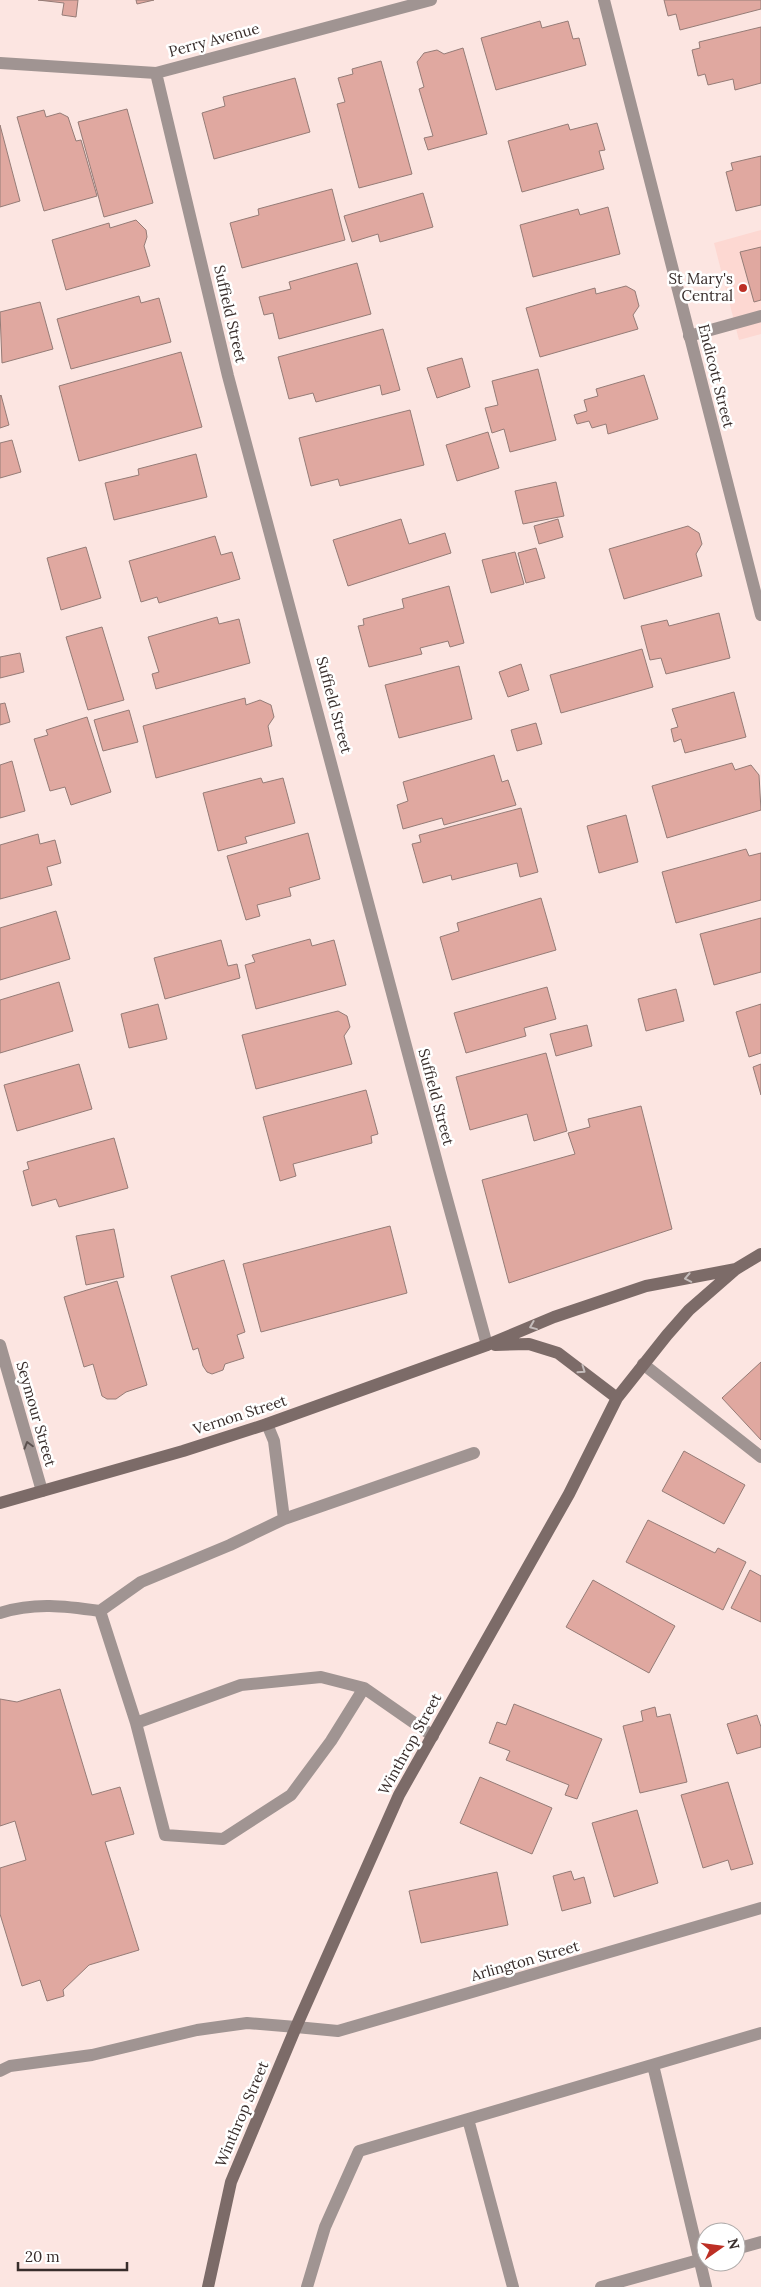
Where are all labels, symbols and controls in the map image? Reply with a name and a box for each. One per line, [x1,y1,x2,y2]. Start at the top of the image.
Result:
street label: Perry Avenue [166,18,261,61]
street label: Suffield Street [210,263,251,365]
place label: St Mary's Central [669,269,733,305]
marker: St Mary's Central [737,282,749,294]
street label: Endicott Street [694,322,739,430]
street label: Suffield Street [312,654,357,756]
street label: Suffield Street [414,1046,459,1148]
one-way arrow [684,1272,693,1283]
one-way arrow [530,1320,538,1330]
street label: Seymour Street [12,1359,61,1469]
one-way arrow [576,1364,586,1373]
street label: Vernon Street [190,1390,289,1439]
one-way arrow [24,1441,34,1449]
street label: Winthrop Street [374,1689,445,1798]
street label: Arlington Street [468,1936,581,1985]
street label: Winthrop Street [211,2058,272,2170]
north arrow [696,2222,746,2272]
text: N [724,2236,744,2251]
scale bar [18,2240,126,2272]
text: 20 m [25,2247,60,2266]

